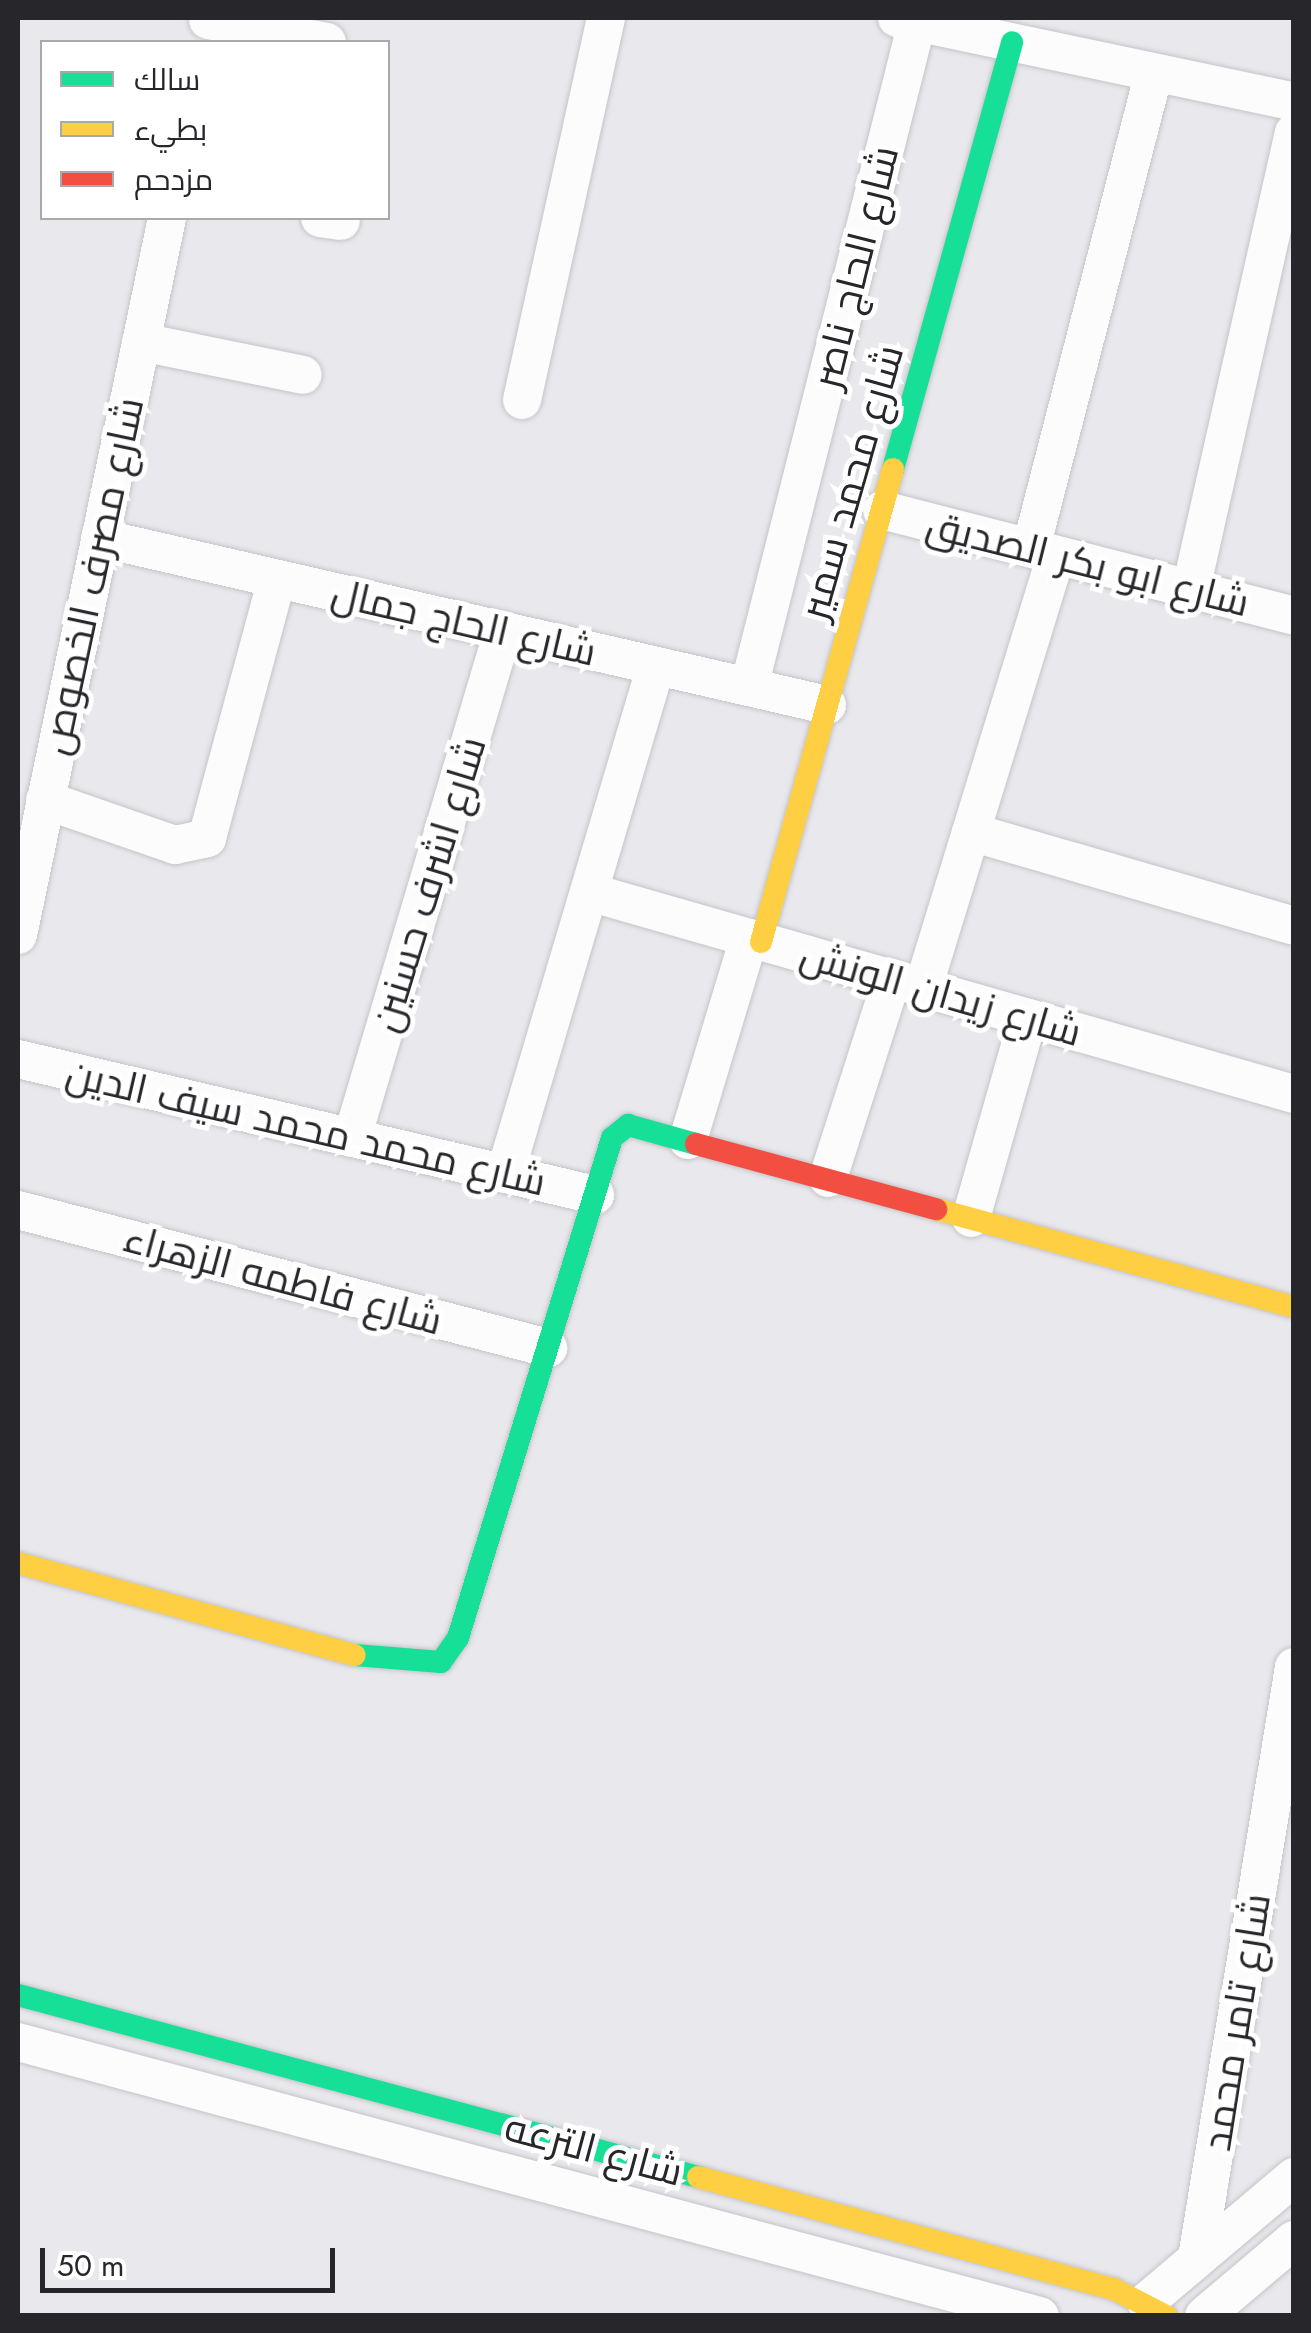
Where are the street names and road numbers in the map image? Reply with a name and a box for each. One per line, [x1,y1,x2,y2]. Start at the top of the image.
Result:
street label: شارع الحاج ناصر [802,141,908,393]
street label: شارع محمد سمير [789,339,913,625]
street label: شارع مصرف الخصوص [31,393,153,759]
street label: شارع ابو بكر الصديق [922,500,1254,626]
street label: شارع الحاج جمال [327,568,601,676]
street label: شارع اشرف حسنين [360,731,496,1037]
street label: شارع زيدان الونش [795,930,1087,1056]
street label: شارع محمد محمد سيف الدين [62,1048,550,1206]
street label: شارع فاطمه الزهراء [119,1213,447,1345]
street label: شارع تامر محمد [1192,1890,1280,2154]
street label: شارع الترعه [500,2102,688,2196]

